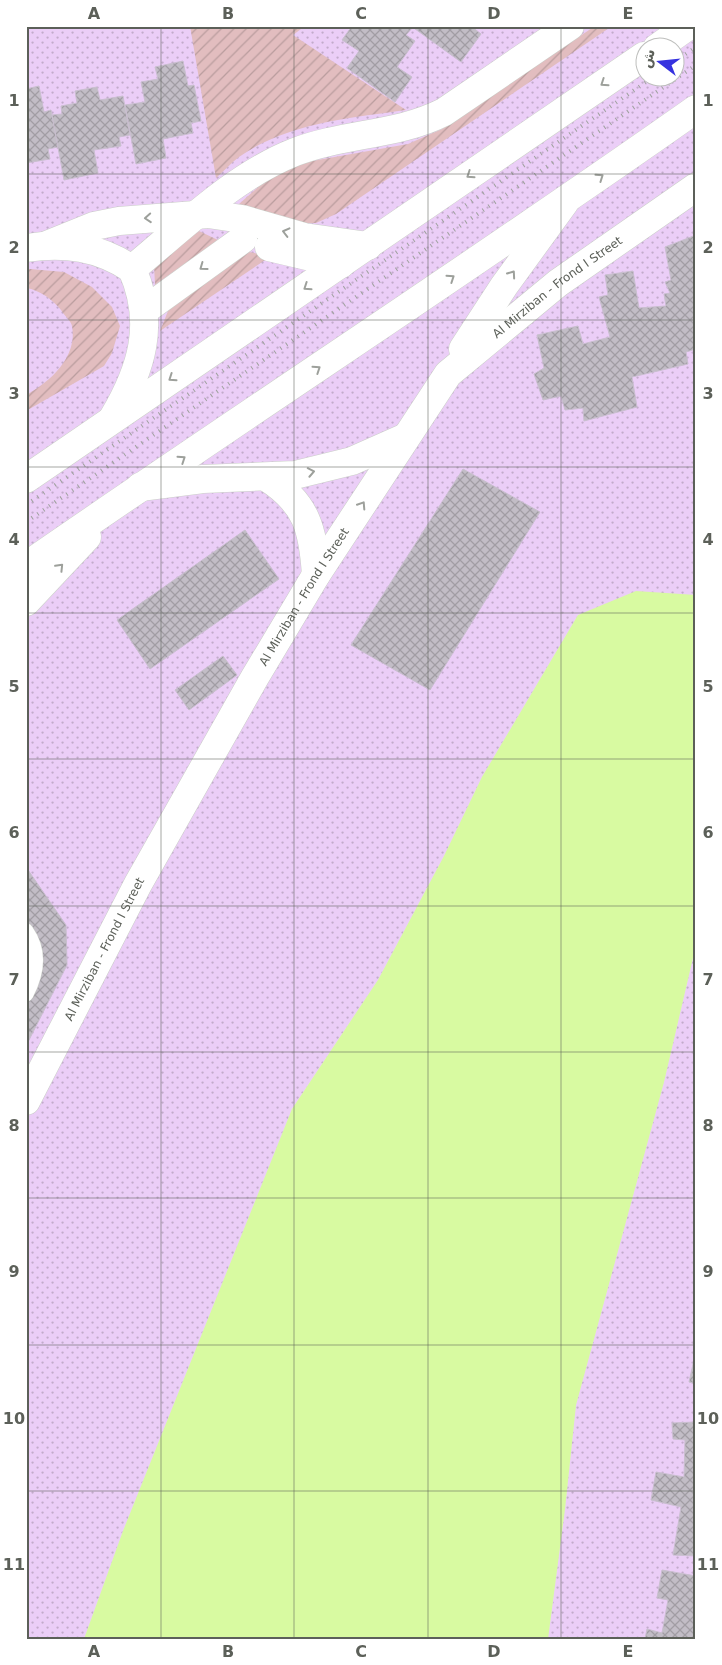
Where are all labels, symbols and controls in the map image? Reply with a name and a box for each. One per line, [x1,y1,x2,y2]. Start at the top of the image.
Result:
text: A [88,4,101,23]
text: B [222,4,234,23]
text: C [355,4,367,23]
text: D [487,4,501,23]
text: E [623,4,633,23]
north arrow [634,38,684,88]
text: ش [637,47,658,70]
one-way arrow [601,77,610,86]
text: 1 [8,91,20,110]
text: 1 [702,91,714,110]
one-way arrow [467,169,476,178]
one-way arrow [594,174,604,183]
one-way arrow [144,212,152,223]
one-way arrow [282,228,290,238]
street label: Al Mirziban - Frond I Street [490,233,625,341]
text: 2 [8,238,20,257]
text: 2 [702,238,714,257]
one-way arrow [200,261,209,270]
one-way arrow [506,271,515,280]
one-way arrow [446,275,455,284]
one-way arrow [303,281,313,290]
one-way arrow [311,365,320,375]
one-way arrow [169,371,178,381]
text: 3 [8,384,20,403]
text: 3 [702,384,714,403]
one-way arrow [176,456,185,465]
one-way arrow [306,467,315,478]
one-way arrow [356,501,365,510]
street label: Al Mirziban - Frond I Street [256,525,352,668]
text: 4 [8,530,20,549]
text: 4 [702,530,714,549]
one-way arrow [54,563,63,572]
text: 5 [8,677,20,696]
text: 5 [702,677,714,696]
text: 6 [8,823,20,842]
text: 6 [702,823,714,842]
street label: Al Mirziban - Frond I Street [62,875,147,1023]
text: 7 [8,970,20,989]
text: 7 [702,970,714,989]
text: 8 [8,1116,20,1135]
text: 8 [702,1116,714,1135]
text: 9 [8,1262,20,1281]
text: 9 [702,1262,714,1281]
text: 10 [3,1409,25,1428]
text: 10 [697,1409,719,1428]
text: 11 [3,1555,25,1574]
text: 11 [697,1555,719,1574]
text: A [88,1642,101,1661]
text: B [222,1642,234,1661]
text: C [355,1642,367,1661]
text: D [487,1642,501,1661]
text: E [623,1642,633,1661]

